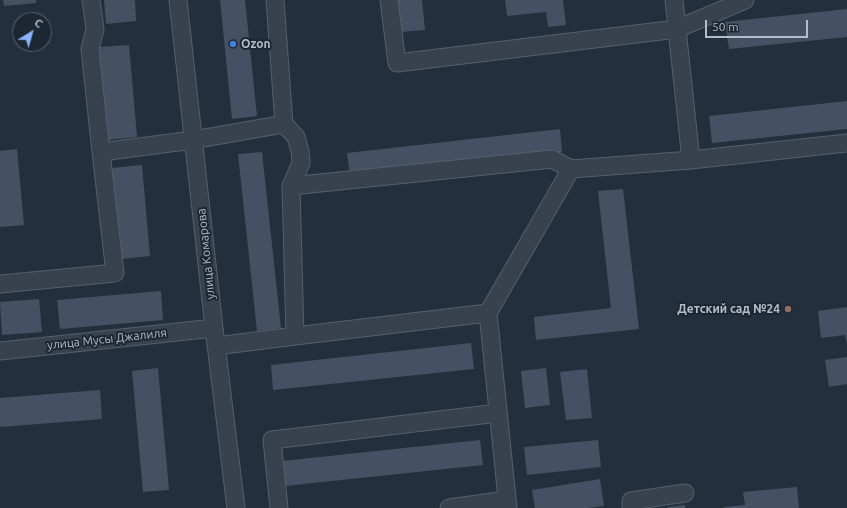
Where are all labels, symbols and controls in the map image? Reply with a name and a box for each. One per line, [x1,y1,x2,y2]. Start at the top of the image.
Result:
north arrow [12,12,52,52]
scale bar [707,12,810,38]
text: С [32,16,45,30]
text: 50 m [712,20,739,33]
place label: Ozon [241,37,270,51]
marker: Ozon [228,39,238,49]
street label: улица Комарова [194,208,218,300]
place label: Детский сад №24 [677,302,780,316]
marker: Детский сад №24 [783,304,793,314]
street label: улица Мусы Джалиля [46,326,168,352]

